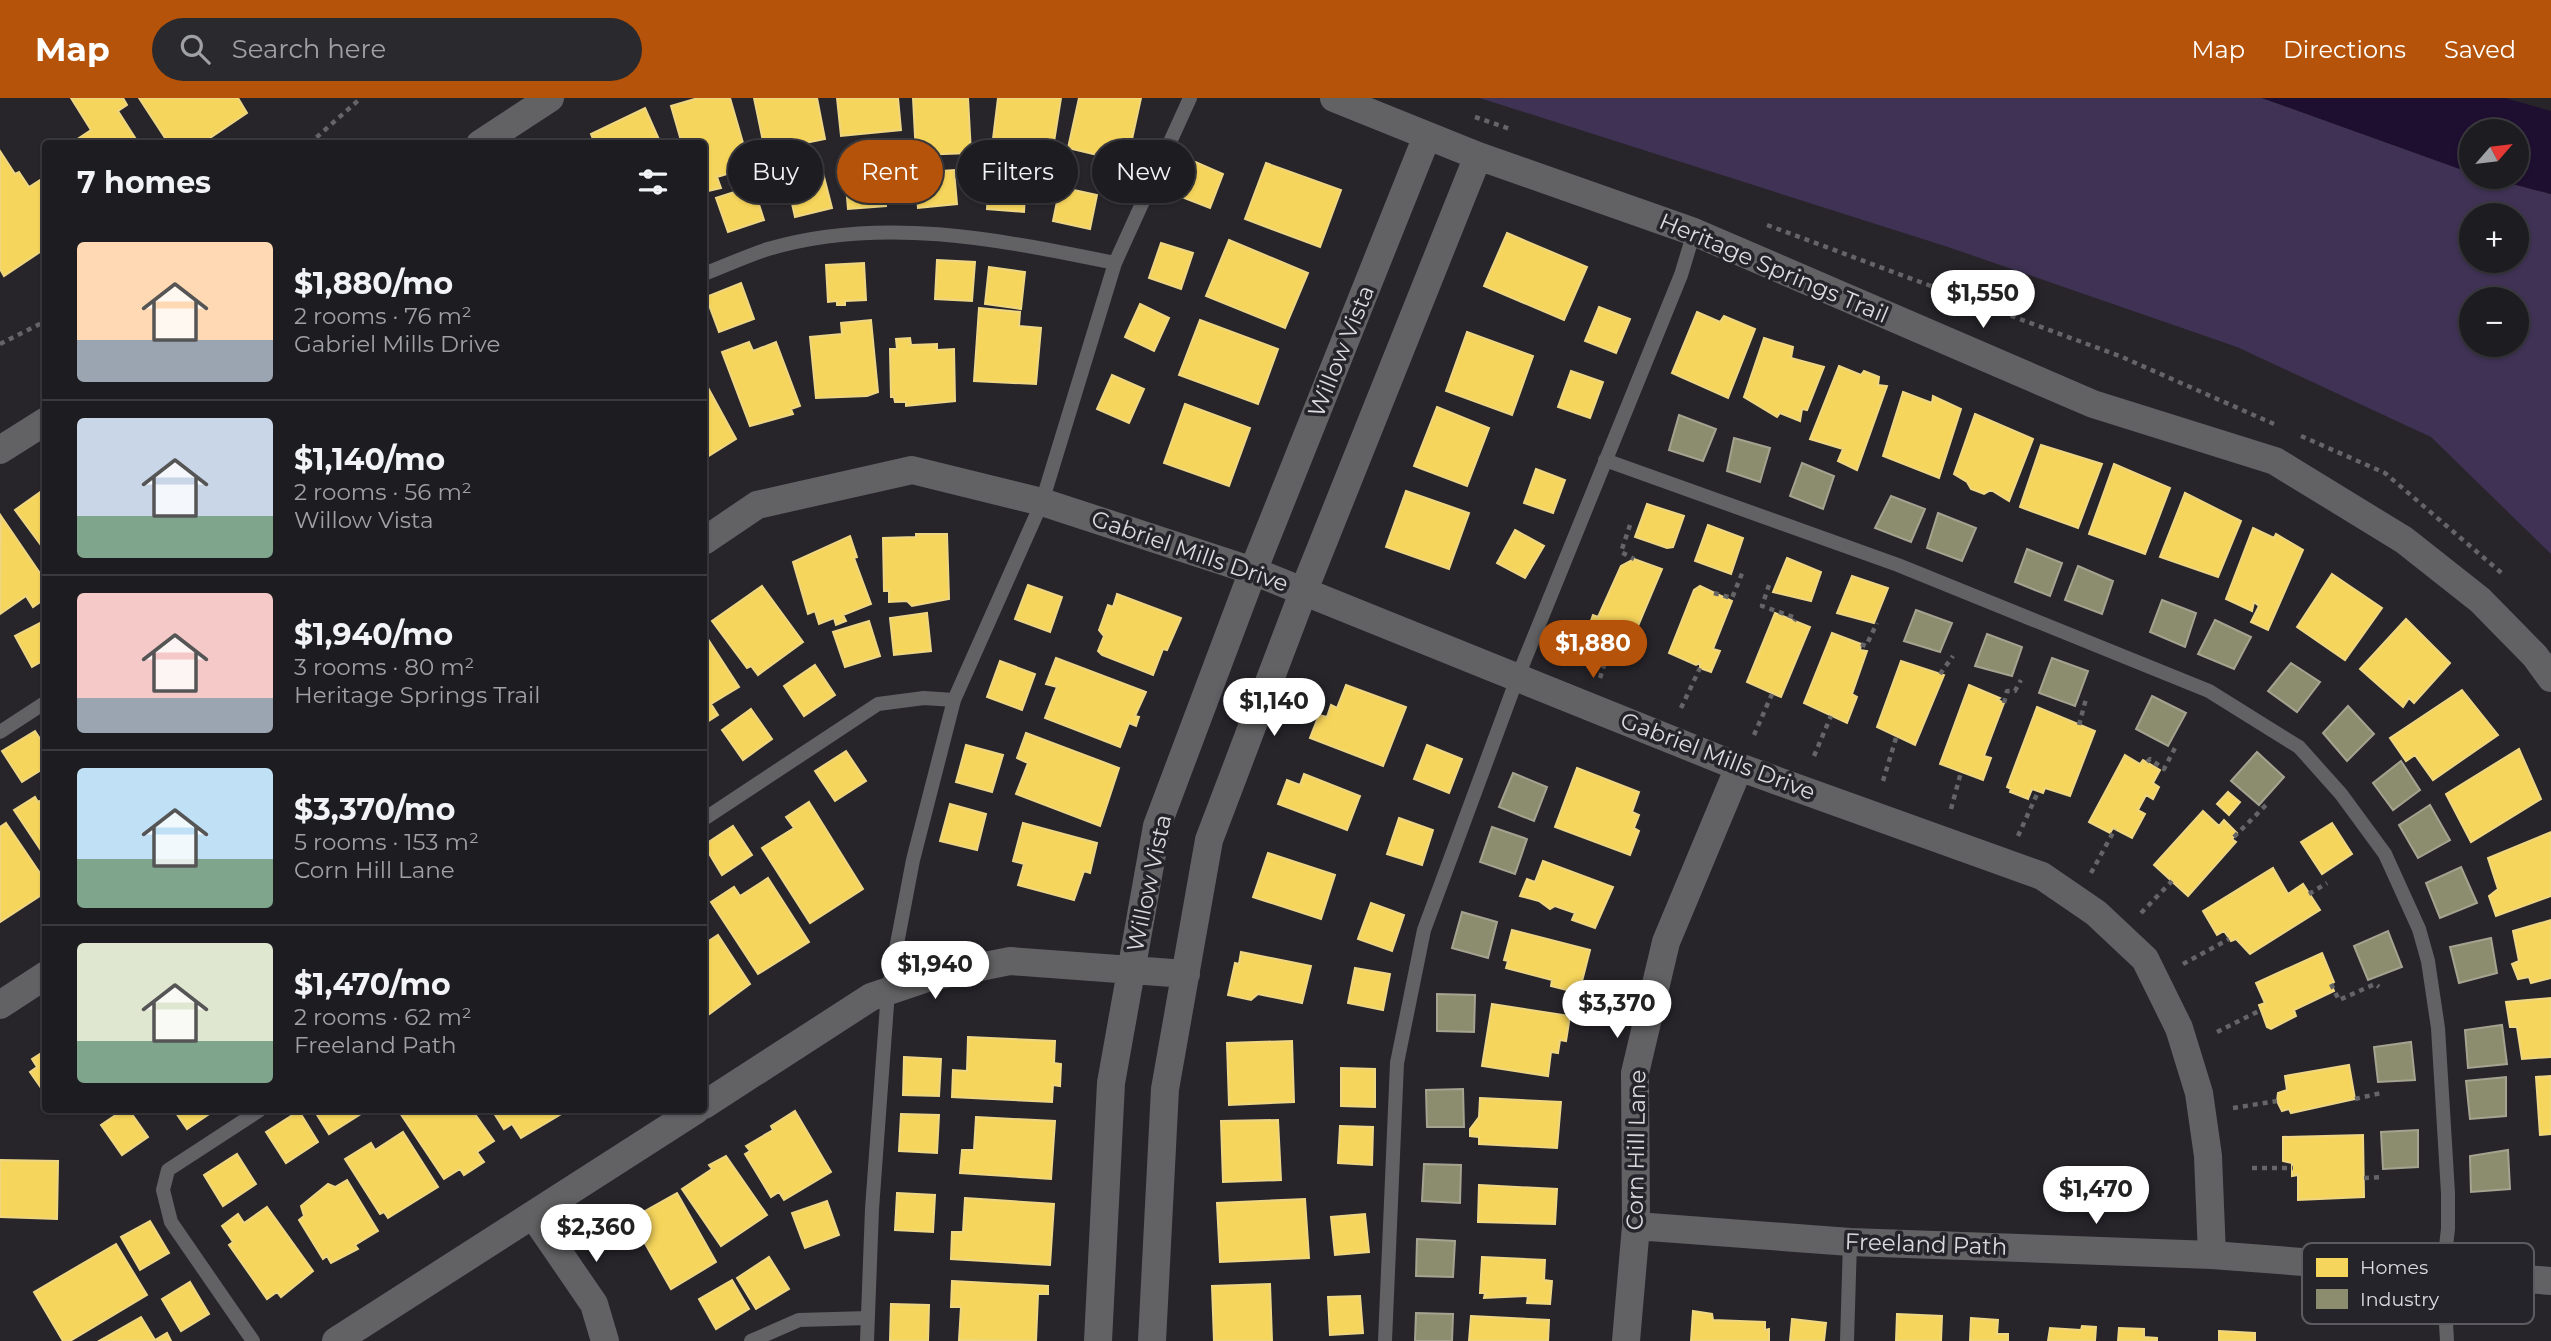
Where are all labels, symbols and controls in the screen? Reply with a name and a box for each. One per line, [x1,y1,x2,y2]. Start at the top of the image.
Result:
search box [152,18,642,81]
text: Map [35,29,110,69]
icon: search [176,30,214,68]
text: Search here [232,33,386,65]
text: Map [2192,35,2245,64]
text: Directions [2283,35,2406,64]
text: Saved [2444,35,2516,64]
north arrow [2459,119,2529,189]
map controls [2459,119,2529,357]
chip: Buy [728,140,823,203]
chip: Rent [837,140,943,203]
chip: Filters [957,140,1078,203]
chip: New [1092,140,1195,203]
icon: filters [634,163,672,201]
text: 7 homes [77,164,211,201]
button: + [2459,203,2529,273]
street label: Heritage Springs Trail [1655,207,1893,329]
text: $1,880/mo [294,265,453,302]
icon: home [133,270,217,354]
pin: $1,550 [1926,271,2040,330]
text: $1,550 [1947,279,2019,307]
street label: Willow Vista [1302,281,1380,421]
button: − [2459,287,2529,357]
text: 2 rooms · 76 m² [294,302,472,330]
text: Gabriel Mills Drive [294,330,500,358]
text: $1,140/mo [294,441,445,478]
icon: home [133,446,217,530]
text: 2 rooms · 56 m² [294,478,472,506]
street label: Gabriel Mills Drive [1088,504,1292,598]
text: Willow Vista [294,506,434,534]
text: $1,940/mo [294,616,453,653]
pin: $1,880 [1536,620,1650,680]
icon: home [133,621,217,705]
text: $1,880 [1555,629,1631,657]
text: 3 rooms · 80 m² [294,653,474,681]
pin: $1,140 [1217,678,1331,738]
text: Heritage Springs Trail [294,681,540,709]
text: $1,140 [1239,687,1309,715]
street label: Gabriel Mills Drive [1617,706,1819,806]
text: $3,370/mo [294,791,455,828]
icon: home [133,796,217,880]
street label: Willow Vista [1121,812,1177,954]
text: 5 rooms · 153 m² [294,828,479,856]
text: Corn Hill Lane [294,856,455,884]
pin: $1,940 [878,942,992,1001]
text: $1,940 [897,950,973,978]
text: $1,470/mo [294,966,451,1003]
icon: home [133,971,217,1055]
pin: $3,370 [1560,981,1674,1040]
text: $3,370 [1578,989,1656,1017]
text: 2 rooms · 62 m² [294,1003,472,1031]
text: Freeland Path [294,1031,457,1059]
street label: Corn Hill Lane [1621,1069,1651,1231]
pin: $1,470 [2039,1166,2153,1226]
text: $1,470 [2059,1175,2133,1203]
pin: $2,360 [539,1204,653,1264]
text: $2,360 [557,1213,635,1241]
street label: Freeland Path [1844,1227,2008,1261]
legend [2302,1243,2534,1324]
text: Homes [2360,1256,2428,1279]
text: Industry [2360,1288,2440,1311]

